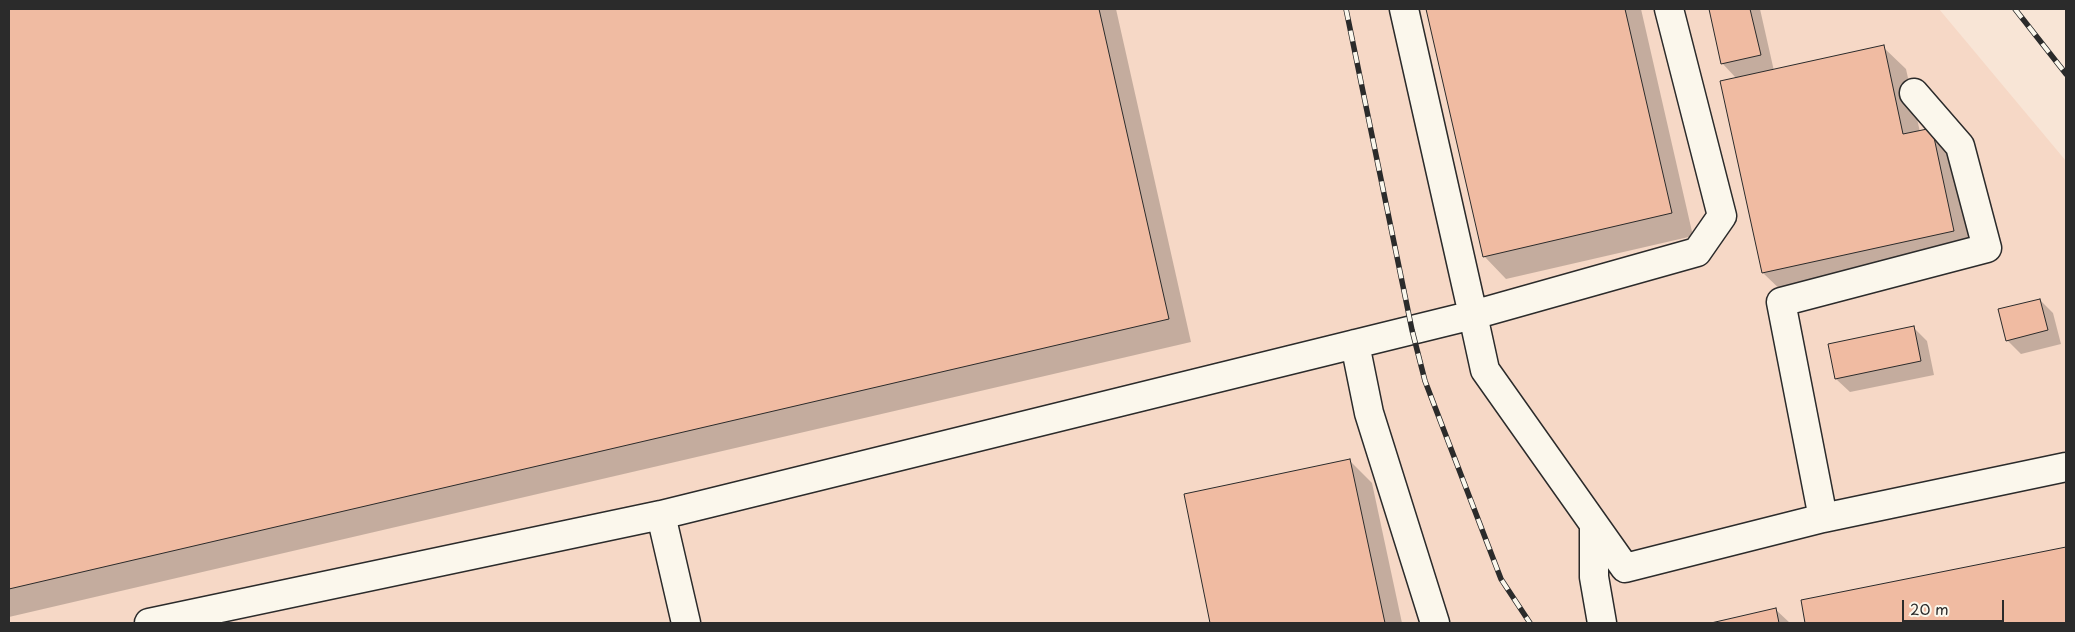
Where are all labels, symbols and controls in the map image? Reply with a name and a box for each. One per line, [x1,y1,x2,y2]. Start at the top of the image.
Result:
scale bar [1905,590,2008,622]
text: 20 m [1910,597,1949,620]

